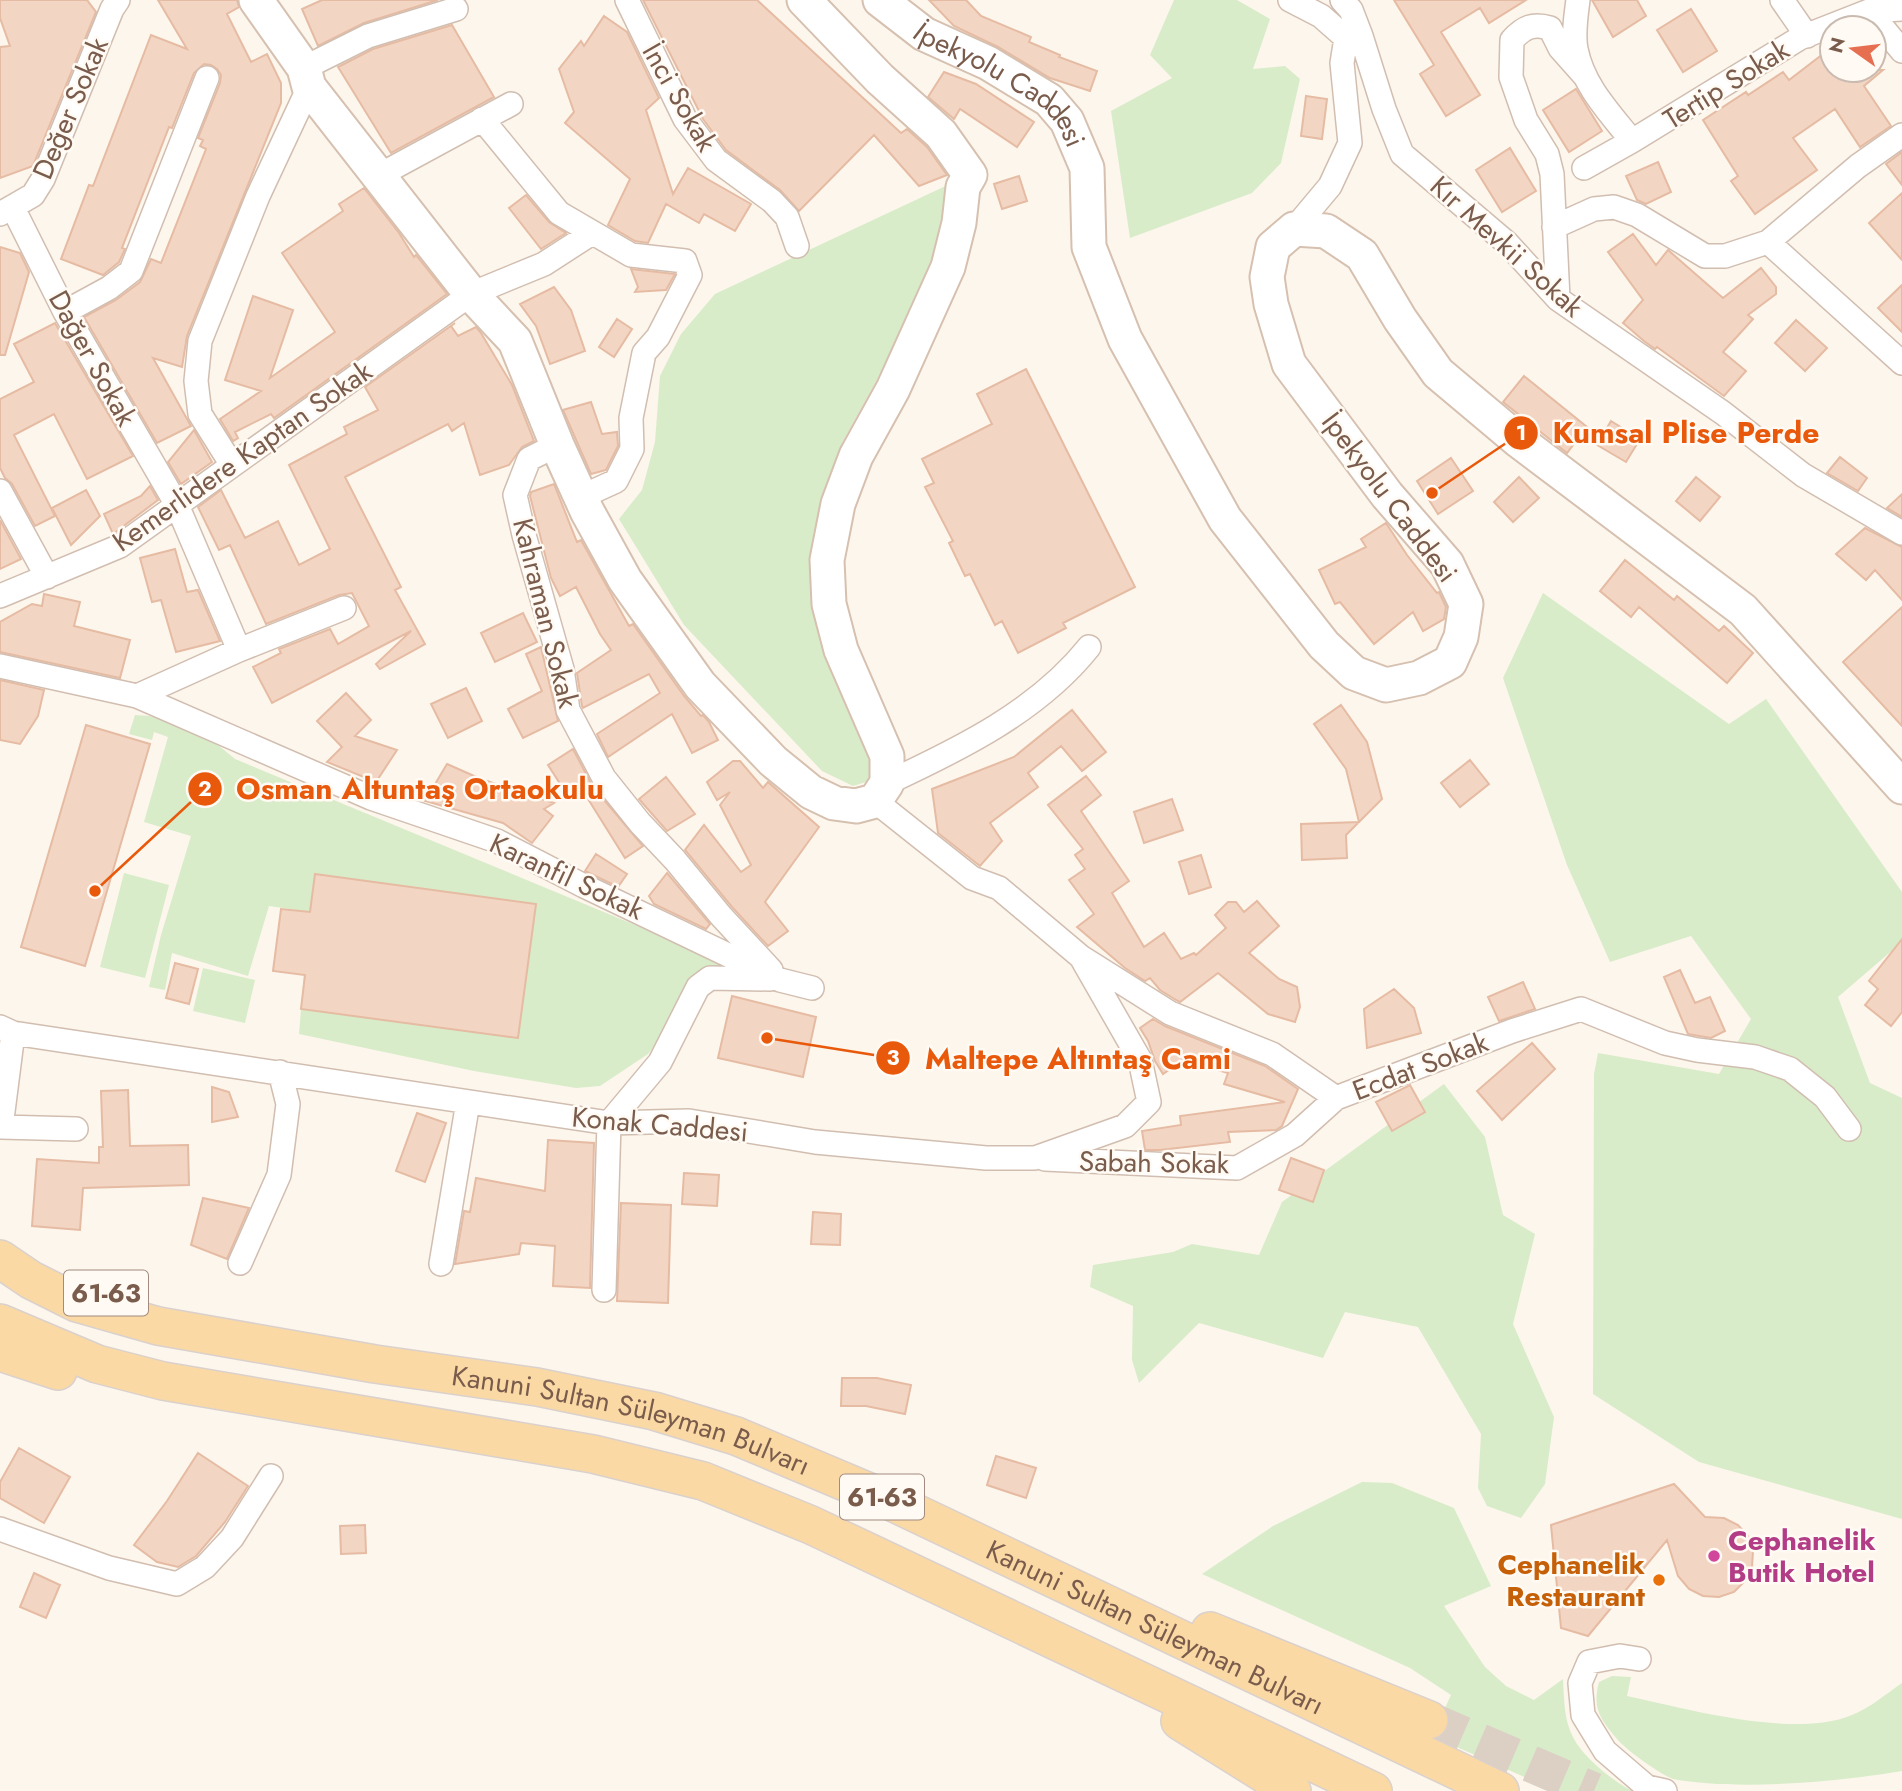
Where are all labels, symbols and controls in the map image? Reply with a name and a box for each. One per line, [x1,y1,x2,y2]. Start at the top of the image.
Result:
street label: İpekyolu Caddesi [904,13,1096,153]
north arrow [1818,14,1888,84]
street label: Tertip Sokak [1655,29,1798,139]
street label: Değer Sokak [22,30,119,186]
text: N [1822,34,1852,56]
street label: İnci Sokak [632,35,727,160]
street label: Kır Mevkii Sokak [1421,166,1593,327]
street label: Dağer Sokak [38,283,147,434]
street label: Kemerlidere Kaptan Sokak [104,351,381,562]
street label: İpekyolu Caddesi [1312,403,1467,591]
callout: Kumsal Plise Perde [1504,407,1834,458]
text: Kumsal Plise Perde [1553,411,1819,454]
text: 1 [1516,418,1526,448]
street label: Kahraman Sokak [502,514,589,713]
callout: Osman Altuntaş Ortaokulu [187,763,618,814]
text: Osman Altuntaş Ortaokulu [236,767,604,810]
text: 2 [198,774,212,804]
street label: Karanfil Sokak [483,823,651,930]
street label: Ecdat Sokak [1347,1022,1494,1111]
callout: Maltepe Altıntaş Cami [876,1033,1245,1084]
text: Maltepe Altıntaş Cami [925,1037,1231,1080]
text: 3 [886,1043,900,1073]
street label: Konak Caddesi [570,1096,750,1153]
street label: Sabah Sokak [1079,1141,1230,1184]
road number: 61-63 [64,1270,148,1316]
street label: Kanuni Sultan Süleyman Bulvarı [449,1355,816,1486]
road number: 61-63 [840,1474,924,1520]
place label: Cephanelik Butik Hotel [1728,1520,1876,1593]
street label: Kanuni Sultan Süleyman Bulvarı [979,1530,1331,1725]
place label: Cephanelik Restaurant [1497,1544,1645,1617]
marker: Cephanelik Butik Hotel [1706,1548,1722,1564]
marker: Cephanelik Restaurant [1651,1572,1667,1588]

